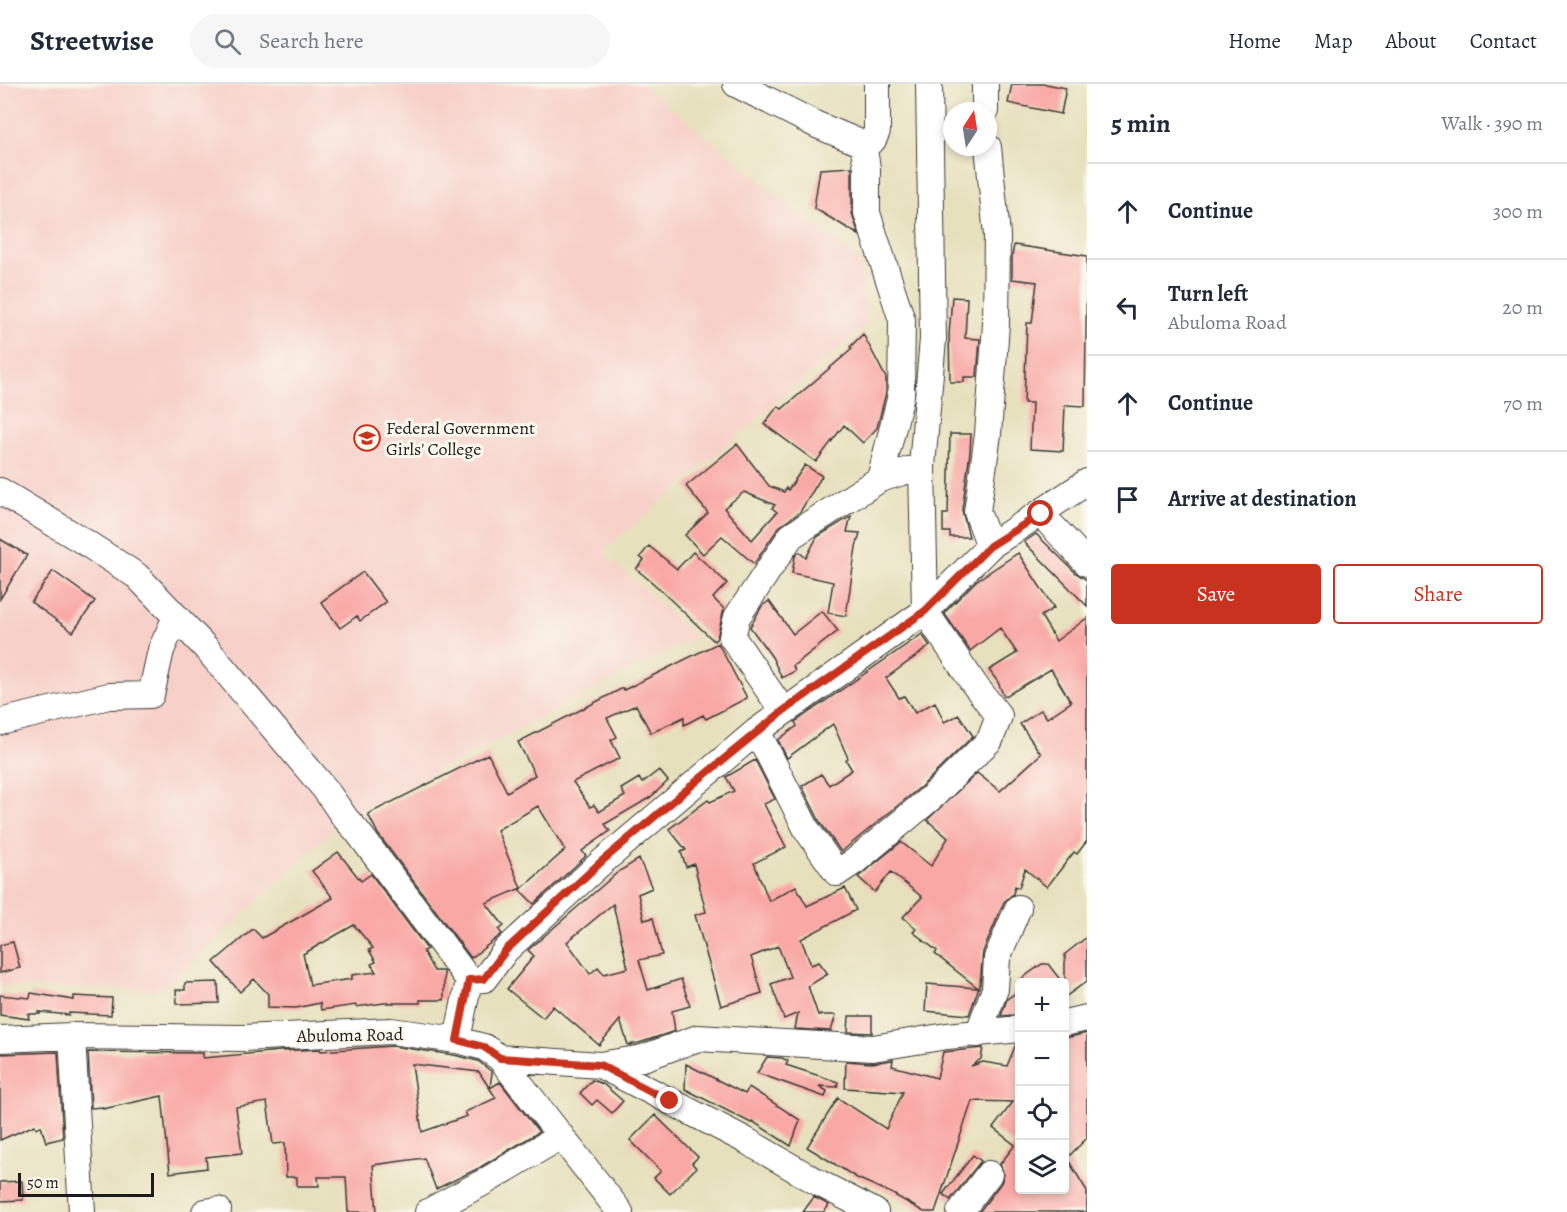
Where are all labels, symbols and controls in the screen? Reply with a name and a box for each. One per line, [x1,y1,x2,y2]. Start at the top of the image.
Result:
search box [190,14,610,68]
text: Streetwise [30,22,154,60]
icon: search [211,25,244,58]
text: Search here [259,26,364,56]
text: Home [1228,27,1281,55]
text: Map [1314,27,1352,55]
text: About [1385,27,1437,55]
text: Contact [1470,27,1537,55]
north arrow [943,102,997,156]
text: 5 min [1111,106,1171,141]
text: Walk · 390 m [1441,110,1543,137]
icon: ahead [1111,195,1144,228]
text: Continue [1168,196,1253,226]
text: 300 m [1493,198,1543,225]
text: Turn left [1168,279,1248,309]
icon: left [1111,291,1144,324]
text: 20 m [1502,294,1543,321]
text: Abuloma Road [1168,309,1287,336]
icon: ahead [1111,387,1144,420]
text: Continue [1168,388,1253,418]
text: 70 m [1503,390,1543,417]
place label: Federal Government Girls' College [386,416,535,461]
school or university icon: Federal Government Girls' College [352,423,382,453]
icon: arrive [1111,483,1144,516]
text: Arrive at destination [1168,484,1357,514]
route start [1027,500,1053,526]
button: Save [1111,564,1321,624]
button: Share [1333,564,1543,624]
map controls [1015,978,1069,1194]
button: + [1015,978,1069,1032]
street label: Abuloma Road [295,1022,404,1048]
button: − [1015,1032,1069,1086]
button: locate [1015,1086,1069,1140]
route end [656,1087,682,1113]
button: layers [1015,1140,1069,1194]
scale bar [18,1170,154,1198]
text: 50 m [27,1172,59,1194]

